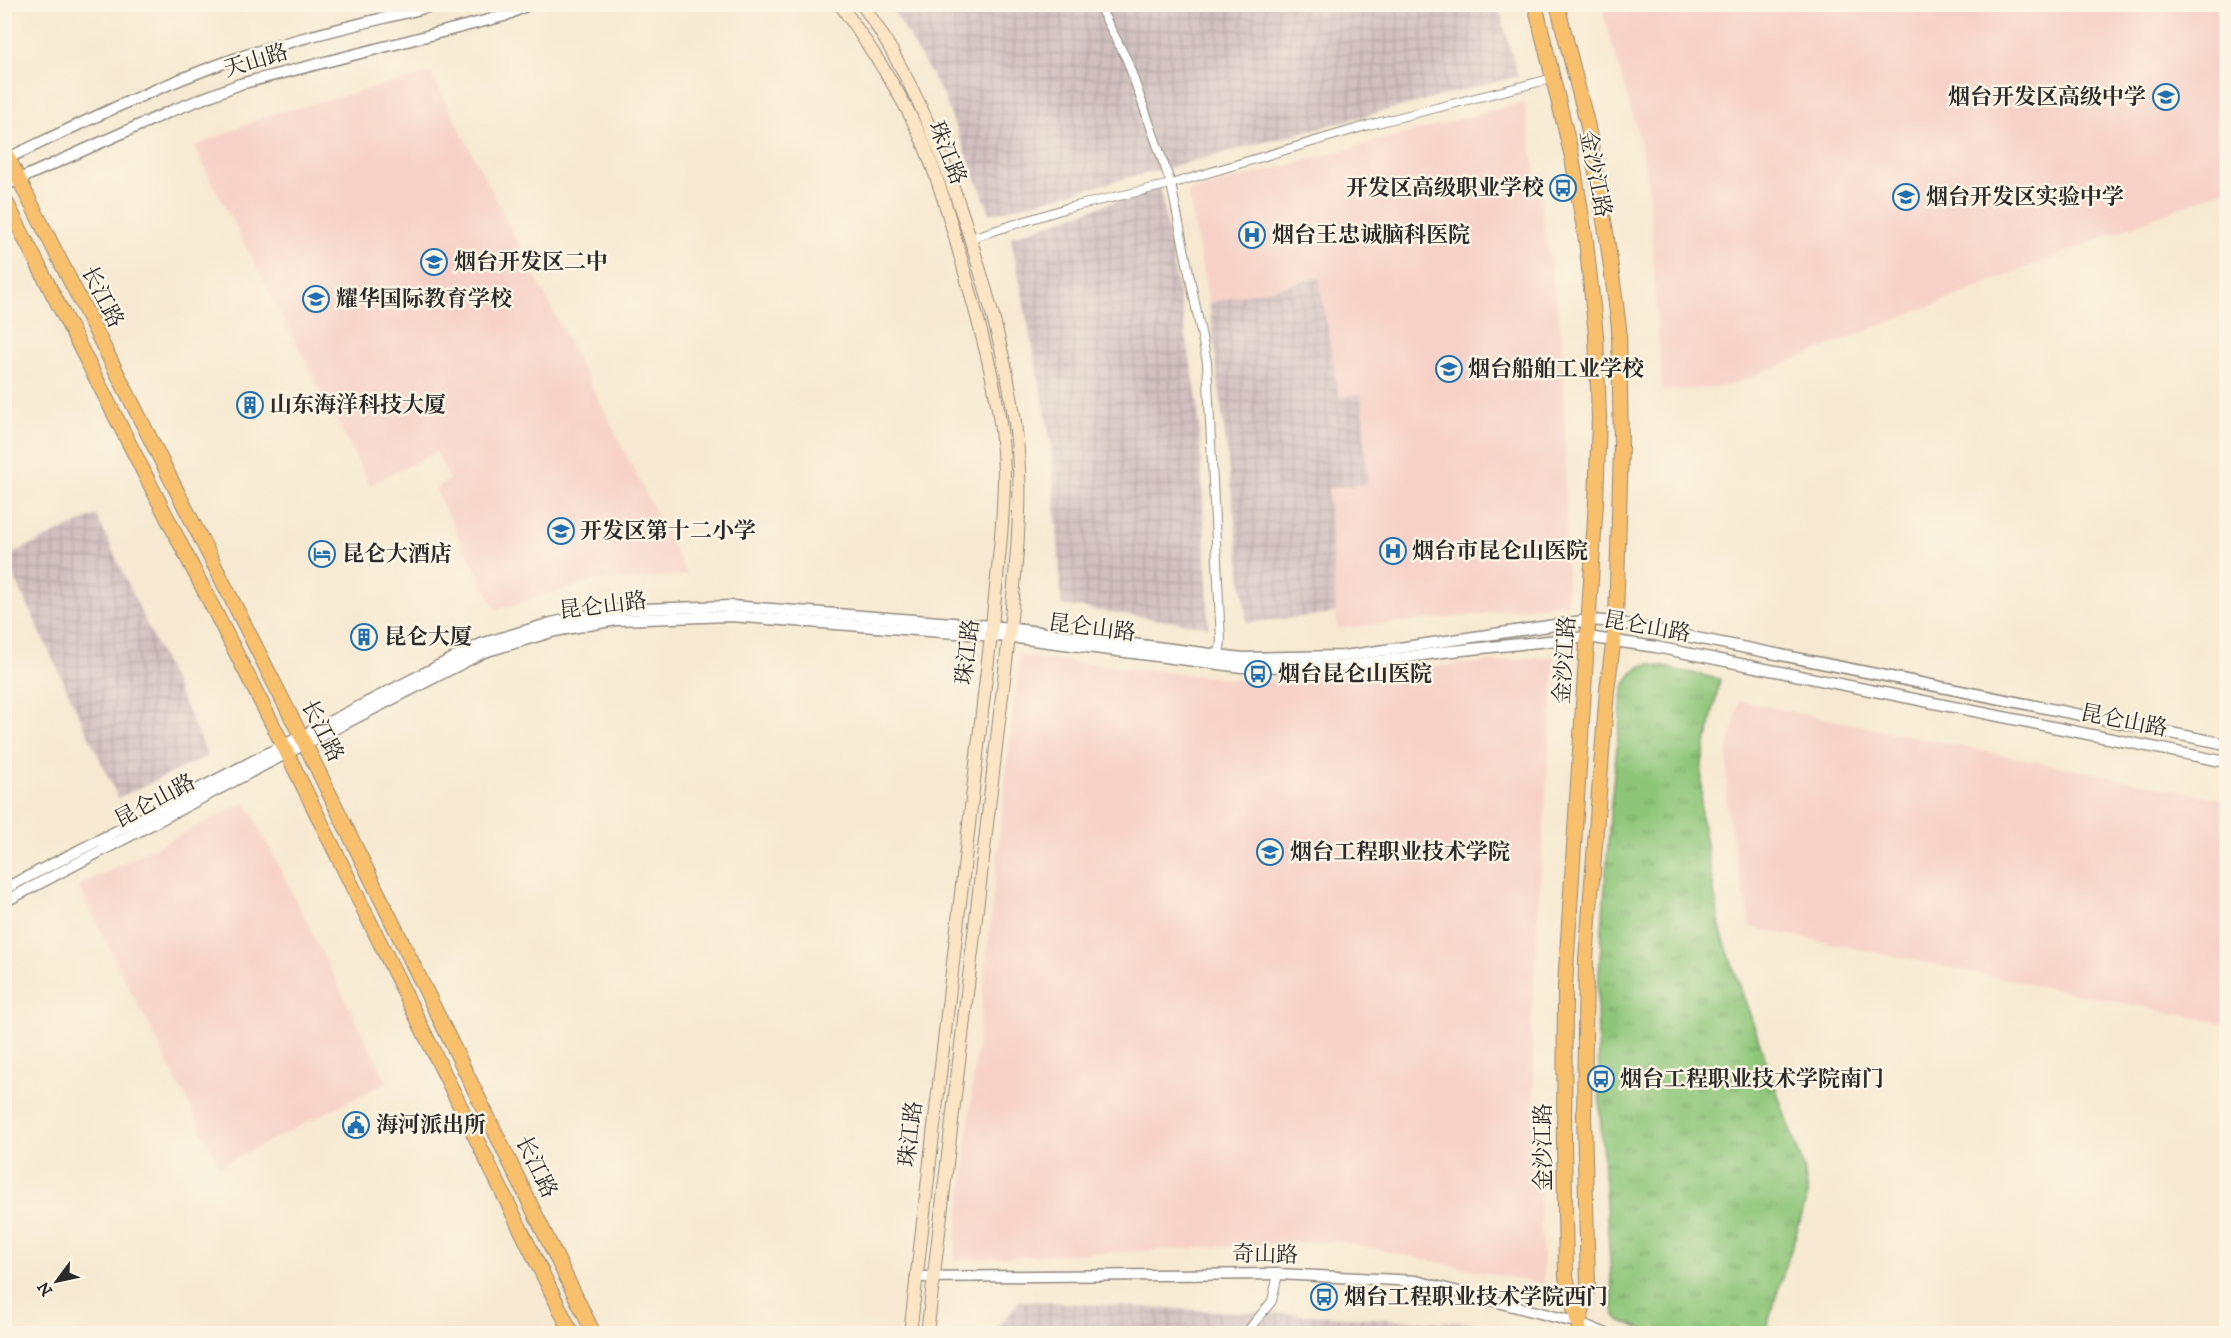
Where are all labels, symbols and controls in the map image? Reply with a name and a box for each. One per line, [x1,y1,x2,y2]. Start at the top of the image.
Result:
street label: 天山路 [220,38,292,84]
school or university icon: 烟台开发区高级中学 [2151,82,2181,112]
place label: 烟台开发区高级中学 [1948,84,2146,111]
street label: 珠江路 [922,117,972,189]
street label: 金沙江路 [1573,128,1617,220]
bus stop icon: 开发区高级职业学校 [1548,173,1578,203]
place label: 开发区高级职业学校 [1346,175,1544,202]
school or university icon: 烟台开发区实验中学 [1891,182,1921,212]
place label: 烟台开发区实验中学 [1926,184,2124,211]
hospital icon: 烟台王忠诚脑科医院 [1237,220,1267,250]
place label: 烟台王忠诚脑科医院 [1272,222,1470,249]
school or university icon: 烟台开发区二中 [419,247,449,277]
place label: 烟台开发区二中 [454,249,608,276]
street label: 长江路 [75,261,129,333]
school or university icon: 耀华国际教育学校 [301,284,331,314]
place label: 耀华国际教育学校 [336,286,512,313]
school or university icon: 烟台船舶工业学校 [1434,354,1464,384]
place label: 烟台船舶工业学校 [1468,356,1644,383]
building icon: 山东海洋科技大厦 [235,390,265,420]
place label: 山东海洋科技大厦 [270,392,446,419]
school or university icon: 开发区第十二小学 [546,516,576,546]
place label: 开发区第十二小学 [580,518,756,545]
hospital icon: 烟台市昆仑山医院 [1378,536,1408,566]
place label: 烟台市昆仑山医院 [1412,538,1588,565]
hotel icon: 昆仑大酒店 [307,539,337,569]
place label: 昆仑大酒店 [342,541,452,568]
street label: 昆仑山路 [558,587,648,625]
street label: 昆仑山路 [1601,606,1693,648]
street label: 昆仑山路 [1047,609,1137,647]
street label: 金沙江路 [1548,615,1582,705]
street label: 珠江路 [951,618,985,686]
building icon: 昆仑大厦 [349,622,379,652]
place label: 昆仑大厦 [384,624,472,651]
bus stop icon: 烟台昆仑山医院 [1243,659,1273,689]
place label: 烟台昆仑山医院 [1278,661,1432,688]
street label: 长江路 [295,695,349,767]
street label: 昆仑山路 [2078,699,2170,743]
street label: 昆仑山路 [110,768,200,834]
school or university icon: 烟台工程职业技术学院 [1255,837,1285,867]
place label: 烟台工程职业技术学院 [1290,839,1510,866]
bus stop icon: 烟台工程职业技术学院南门 [1586,1064,1616,1094]
place label: 烟台工程职业技术学院南门 [1620,1066,1884,1093]
street label: 珠江路 [894,1100,928,1168]
street label: 金沙江路 [1530,1103,1557,1191]
public building icon: 海河派出所 [341,1110,371,1140]
place label: 海河派出所 [376,1112,486,1139]
street label: 长江路 [509,1131,563,1203]
street label: 奇山路 [1232,1241,1298,1269]
north arrow [27,1251,87,1311]
text: N [33,1278,57,1300]
bus stop icon: 烟台工程职业技术学院西门 [1309,1282,1339,1312]
place label: 烟台工程职业技术学院西门 [1344,1284,1608,1311]

